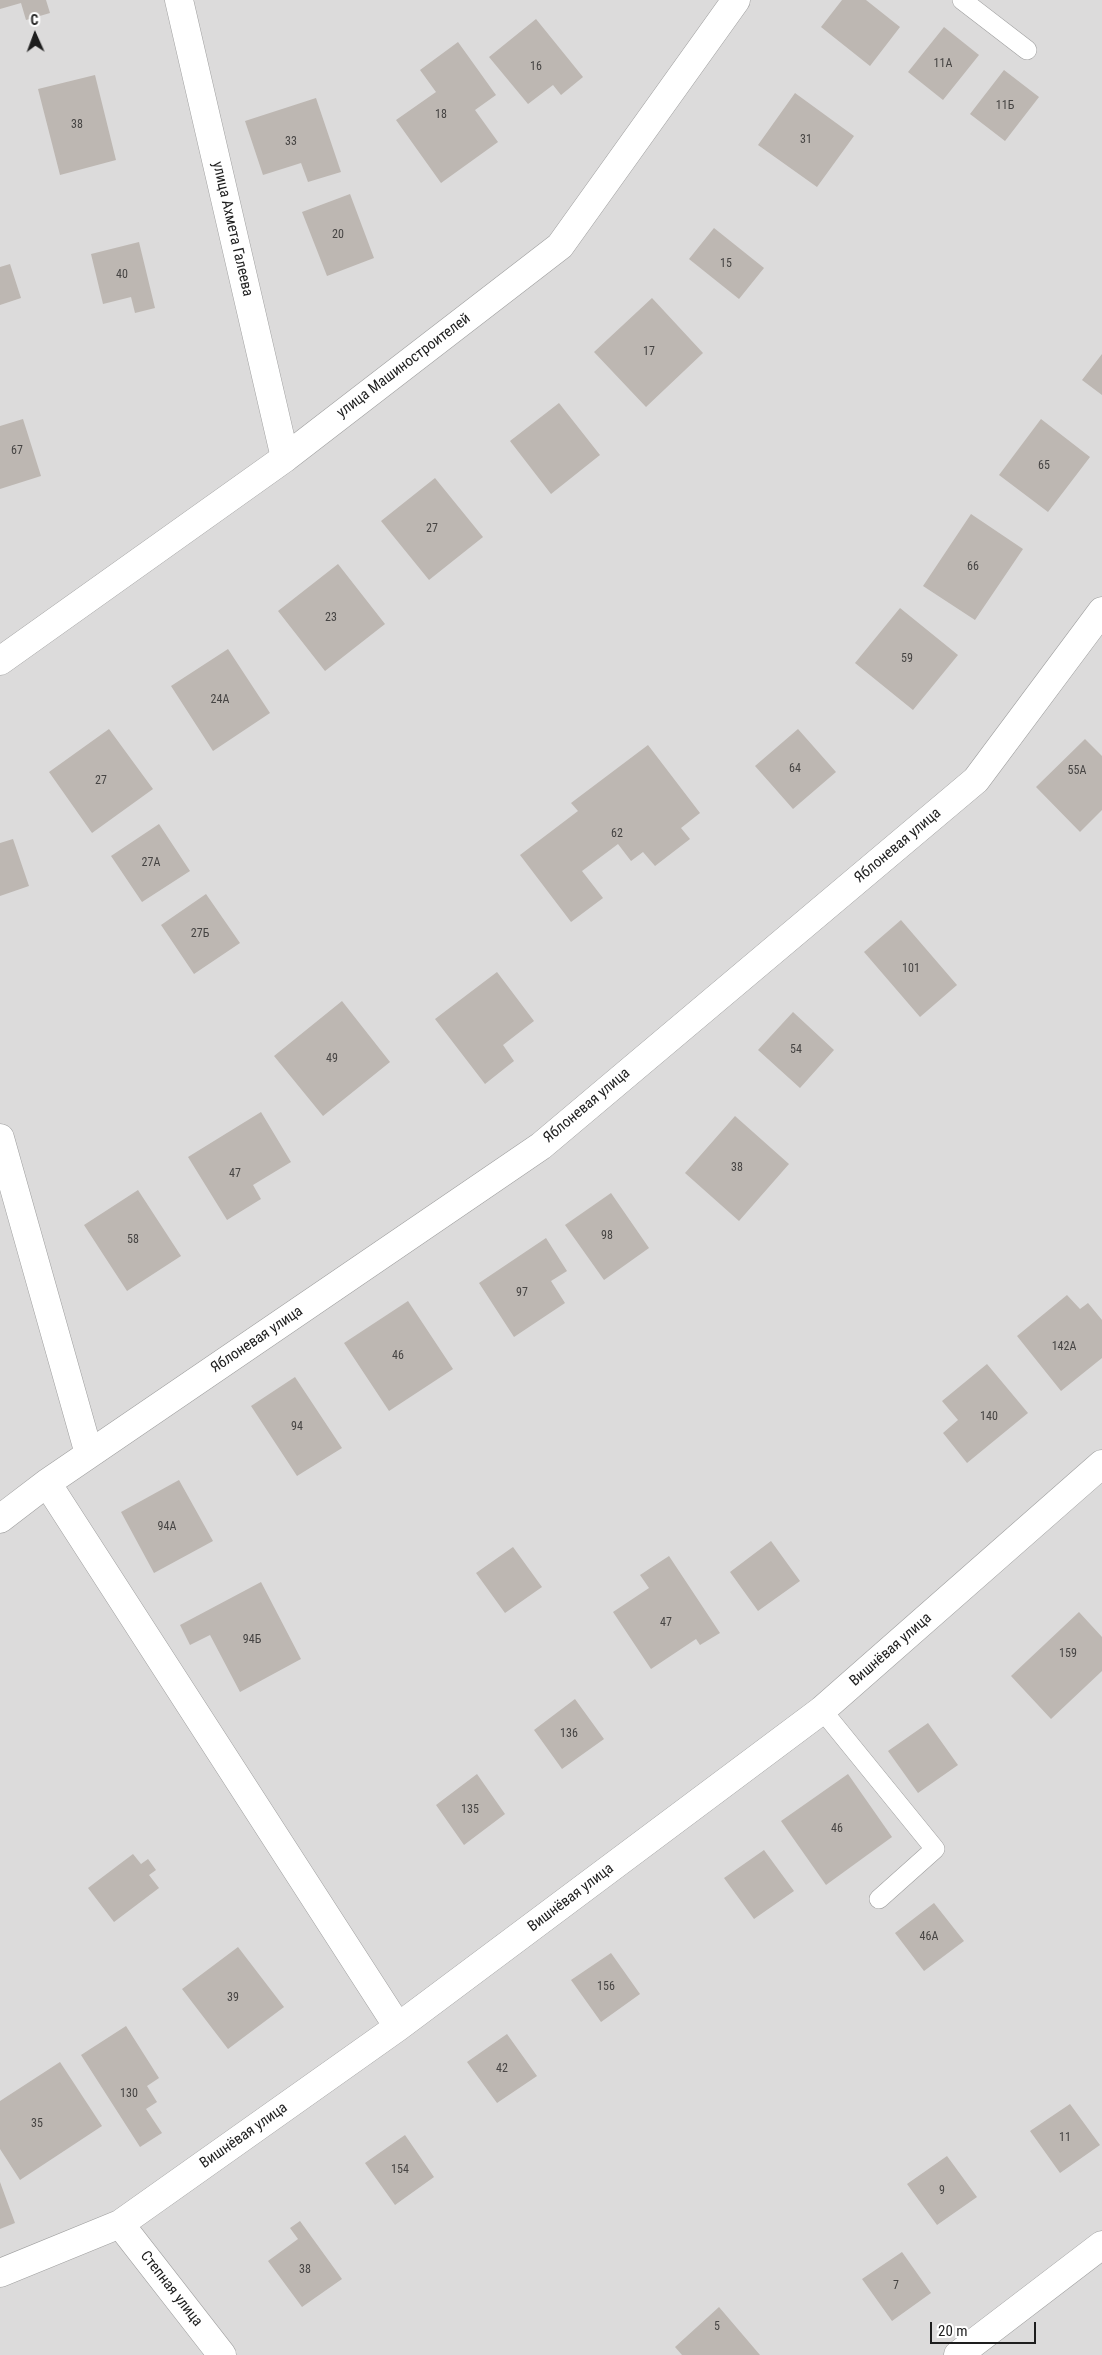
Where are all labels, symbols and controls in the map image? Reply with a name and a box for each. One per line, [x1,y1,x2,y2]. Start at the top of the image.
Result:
north arrow [10,10,60,60]
text: С [30,12,39,28]
house number: 11А [934,57,952,71]
house number: 16 [530,60,542,74]
house number: 11Б [996,99,1014,113]
house number: 18 [435,108,447,122]
house number: 38 [71,118,83,132]
house number: 31 [800,133,812,147]
house number: 33 [285,135,297,149]
street label: улица Ахмета Галеева [208,160,256,298]
house number: 20 [332,228,344,242]
house number: 15 [720,257,732,271]
house number: 40 [116,268,128,282]
street label: улица Машиностроителей [334,310,474,422]
house number: 17 [643,345,655,359]
house number: 67 [11,444,23,458]
house number: 65 [1038,459,1050,473]
house number: 27 [426,522,438,536]
house number: 66 [967,560,979,574]
house number: 23 [325,611,337,625]
house number: 59 [901,652,913,666]
house number: 24А [211,693,229,707]
house number: 64 [789,762,801,776]
house number: 55А [1068,764,1086,778]
house number: 27 [95,774,107,788]
street label: Яблоневая улица [851,805,945,887]
house number: 62 [611,827,623,841]
house number: 27А [142,856,160,870]
house number: 27Б [191,927,209,941]
house number: 101 [902,962,920,976]
house number: 54 [790,1043,802,1057]
house number: 49 [326,1052,338,1066]
street label: Яблоневая улица [540,1065,634,1147]
house number: 38 [731,1161,743,1175]
house number: 47 [229,1167,241,1181]
house number: 98 [601,1229,613,1243]
house number: 58 [127,1233,139,1247]
house number: 97 [516,1286,528,1300]
street label: Яблоневая улица [208,1303,306,1377]
house number: 142А [1052,1340,1076,1354]
house number: 46 [392,1349,404,1363]
house number: 140 [980,1410,998,1424]
house number: 94 [291,1420,303,1434]
house number: 94А [158,1520,176,1534]
street label: Вишнёвая улица [846,1609,936,1691]
house number: 47 [660,1616,672,1630]
house number: 94Б [243,1633,261,1647]
house number: 159 [1059,1647,1077,1661]
house number: 136 [560,1727,578,1741]
house number: 135 [461,1803,479,1817]
house number: 46 [831,1822,843,1836]
street label: Вишнёвая улица [525,1860,617,1936]
house number: 46А [920,1930,938,1944]
house number: 156 [597,1980,615,1994]
house number: 39 [227,1991,239,2005]
house number: 42 [496,2062,508,2076]
house number: 130 [120,2087,138,2101]
street label: Вишнёвая улица [197,2099,291,2173]
house number: 35 [31,2117,43,2131]
house number: 11 [1059,2131,1071,2145]
house number: 154 [391,2163,409,2177]
house number: 9 [939,2184,945,2198]
street label: Степная улица [136,2248,206,2330]
house number: 38 [299,2263,311,2277]
house number: 7 [893,2279,899,2293]
scale bar [932,2312,1038,2344]
house number: 5 [714,2320,720,2334]
text: 20 m [938,2322,968,2340]

